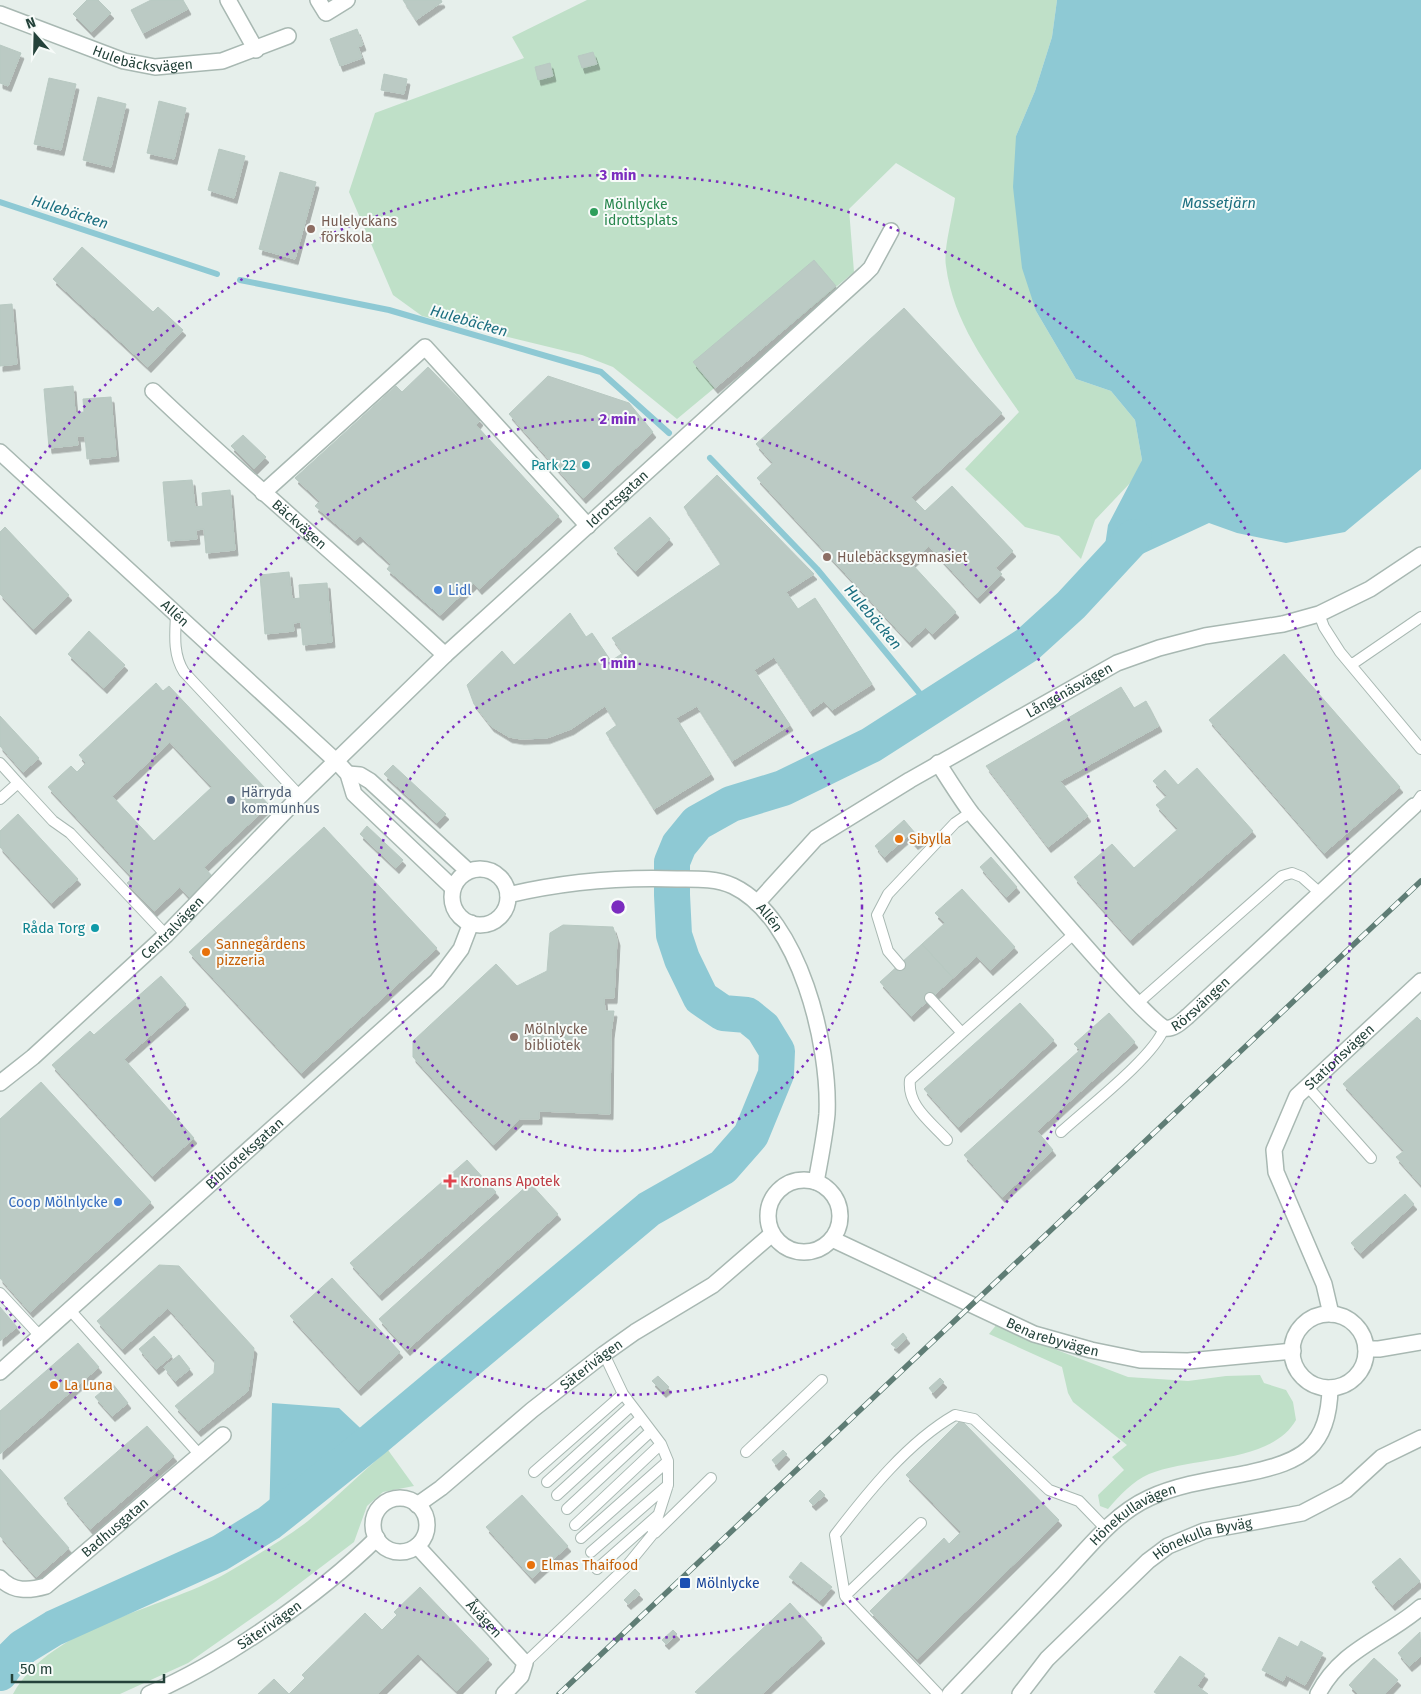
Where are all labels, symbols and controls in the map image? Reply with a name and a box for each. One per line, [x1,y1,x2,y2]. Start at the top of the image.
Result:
north arrow [10,10,60,60]
text: N [23,14,38,33]
street label: Hulebäcksvägen [90,42,194,76]
text: 3 min [599,166,636,184]
water label: Hulebäcken [29,191,111,233]
water label: Massetjärn [1182,194,1256,212]
place label: Mölnlycke idrottsplats [604,196,678,229]
marker: Mölnlycke idrottsplats [588,206,600,218]
place label: Hulelyckans förskola [321,213,398,246]
marker: Hulelyckans förskola [305,223,317,235]
water label: Hulebäcken [428,301,510,341]
text: 2 min [600,410,636,428]
place label: Park 22 [531,457,576,474]
marker: Park 22 [580,459,592,471]
street label: Idrottsgatan [583,467,652,532]
street label: Bäckvägen [268,496,330,553]
place label: Hulebäcksgymnasiet [837,549,968,566]
marker: Hulebäcksgymnasiet [821,551,833,563]
water label: Hulebäcken [840,581,906,653]
place label: Lidl [448,582,471,599]
marker: Lidl [432,584,444,596]
street label: Allén [157,596,192,631]
text: 1 min [600,654,636,672]
street label: Långenäsvägen [1023,659,1116,722]
place label: Härryda kommunhus [241,784,320,817]
marker: Härryda kommunhus [225,794,237,806]
place label: Sibylla [909,831,951,848]
marker: Sibylla [893,833,905,845]
street label: Centralvägen [137,893,208,963]
centre of rings [609,898,627,916]
street label: Allén [753,900,786,935]
place label: Råda Torg [22,920,86,937]
marker: Råda Torg [89,922,101,934]
place label: Sannegårdens pizzeria [216,936,306,969]
marker: Sannegårdens pizzeria [200,946,212,958]
street label: Rörsvängen [1168,973,1234,1035]
place label: Mölnlycke bibliotek [524,1021,588,1054]
street label: Stationsvägen [1301,1021,1378,1094]
marker: Mölnlycke bibliotek [508,1031,520,1043]
street label: Biblioteksgatan [202,1114,287,1193]
place label: Kronans Apotek [460,1173,561,1190]
marker: Kronans Apotek [444,1175,456,1187]
place label: Coop Mölnlycke [9,1194,108,1211]
marker: Coop Mölnlycke [112,1196,124,1208]
street label: Benarebyvägen [1003,1314,1100,1360]
street label: Säterivägen [557,1336,626,1394]
place label: La Luna [64,1377,113,1394]
marker: La Luna [48,1379,60,1391]
street label: Hönekullavägen [1086,1480,1178,1549]
street label: Badhusgatan [78,1494,152,1561]
street label: Hönekulla Byväg [1149,1514,1254,1564]
place label: Elmas Thaifood [541,1557,639,1574]
marker: Elmas Thaifood [525,1559,537,1571]
place label: Mölnlycke [696,1575,760,1592]
marker: Mölnlycke [678,1576,692,1590]
street label: Åvägen [462,1596,505,1641]
street label: Säterivägen [234,1597,305,1653]
scale bar [12,1652,165,1684]
text: 50 m [20,1660,53,1678]

